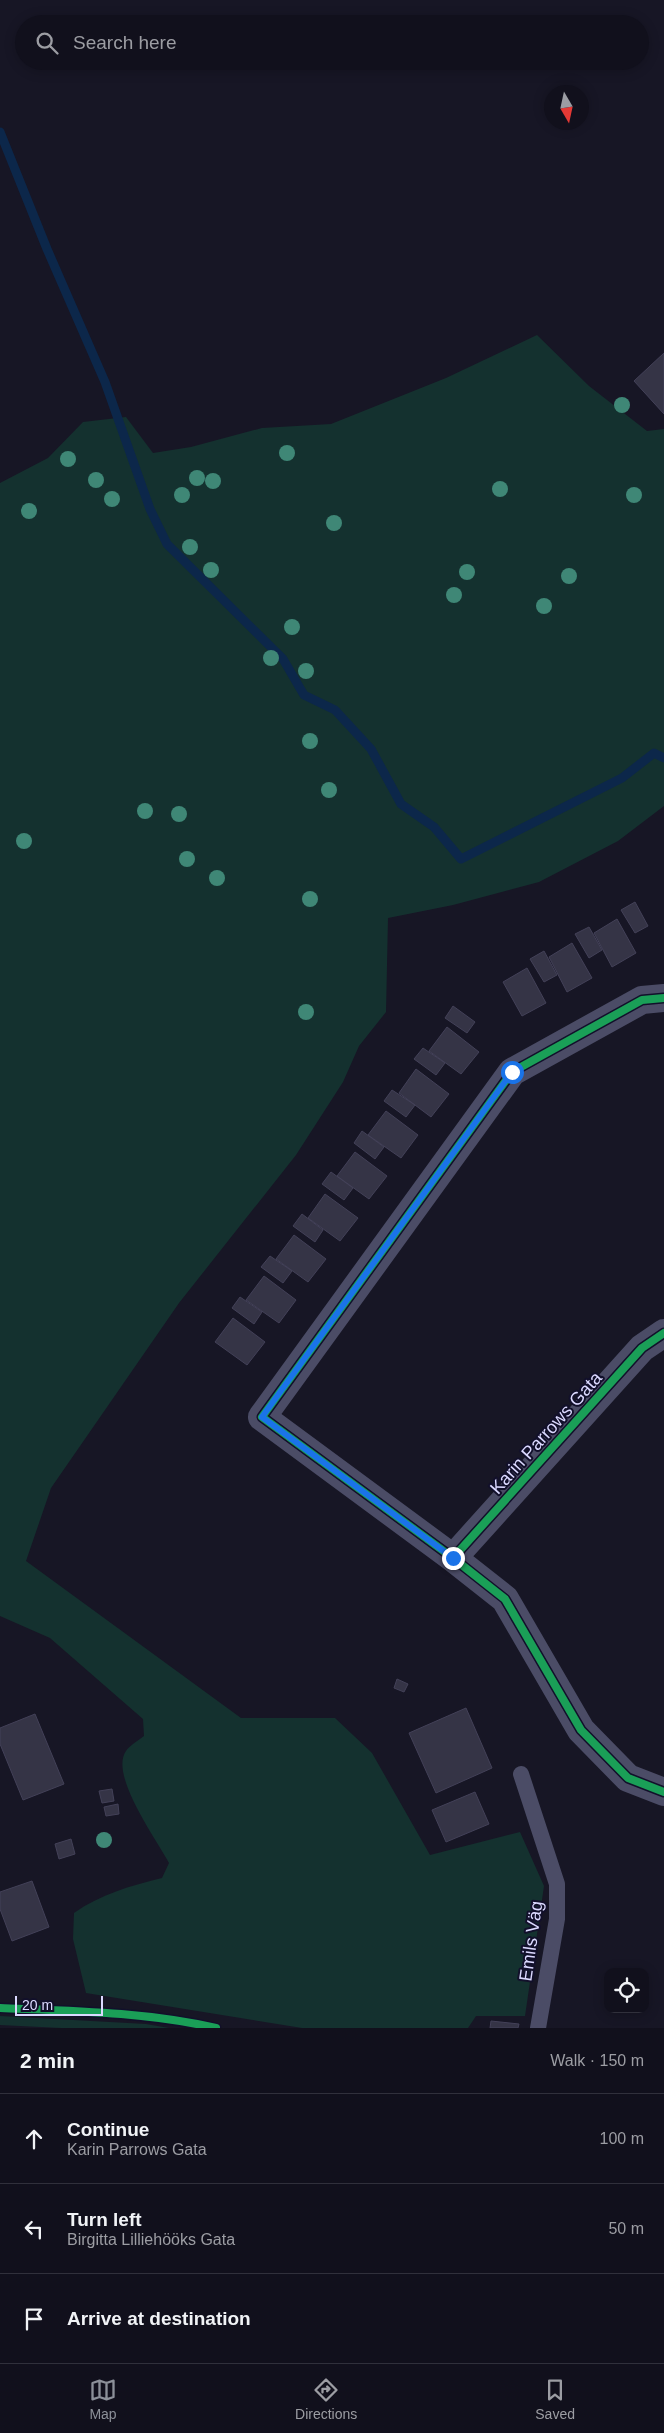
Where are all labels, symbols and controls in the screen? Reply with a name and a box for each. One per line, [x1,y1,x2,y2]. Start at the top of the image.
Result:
search box [15,15,649,70]
icon: search [33,29,61,57]
text: Search here [73,32,177,53]
north arrow [544,85,589,130]
route start [501,1061,524,1084]
street label: Karin Parrows Gata [486,1367,607,1498]
route end [442,1547,465,1570]
street label: Emils Väg [515,1899,547,1983]
map controls [604,1968,649,2013]
button: locate [604,1968,649,2013]
scale bar [15,1993,102,2016]
text: 20 m [22,1997,53,2013]
text: 2 min [20,2049,75,2072]
text: Walk · 150 m [550,2052,644,2069]
text: Continue [67,2119,149,2140]
icon: ahead [20,2125,48,2153]
text: 100 m [600,2130,644,2147]
text: Karin Parrows Gata [67,2141,207,2158]
text: Turn left [67,2209,142,2230]
icon: left [20,2215,48,2243]
text: 50 m [608,2220,644,2237]
text: Birgitta Lilliehööks Gata [67,2231,235,2248]
icon: arrive [20,2305,48,2333]
text: Arrive at destination [67,2308,251,2329]
tab: Map [89,2376,117,2422]
tab: Directions [295,2376,357,2422]
tab: Saved [535,2376,575,2422]

